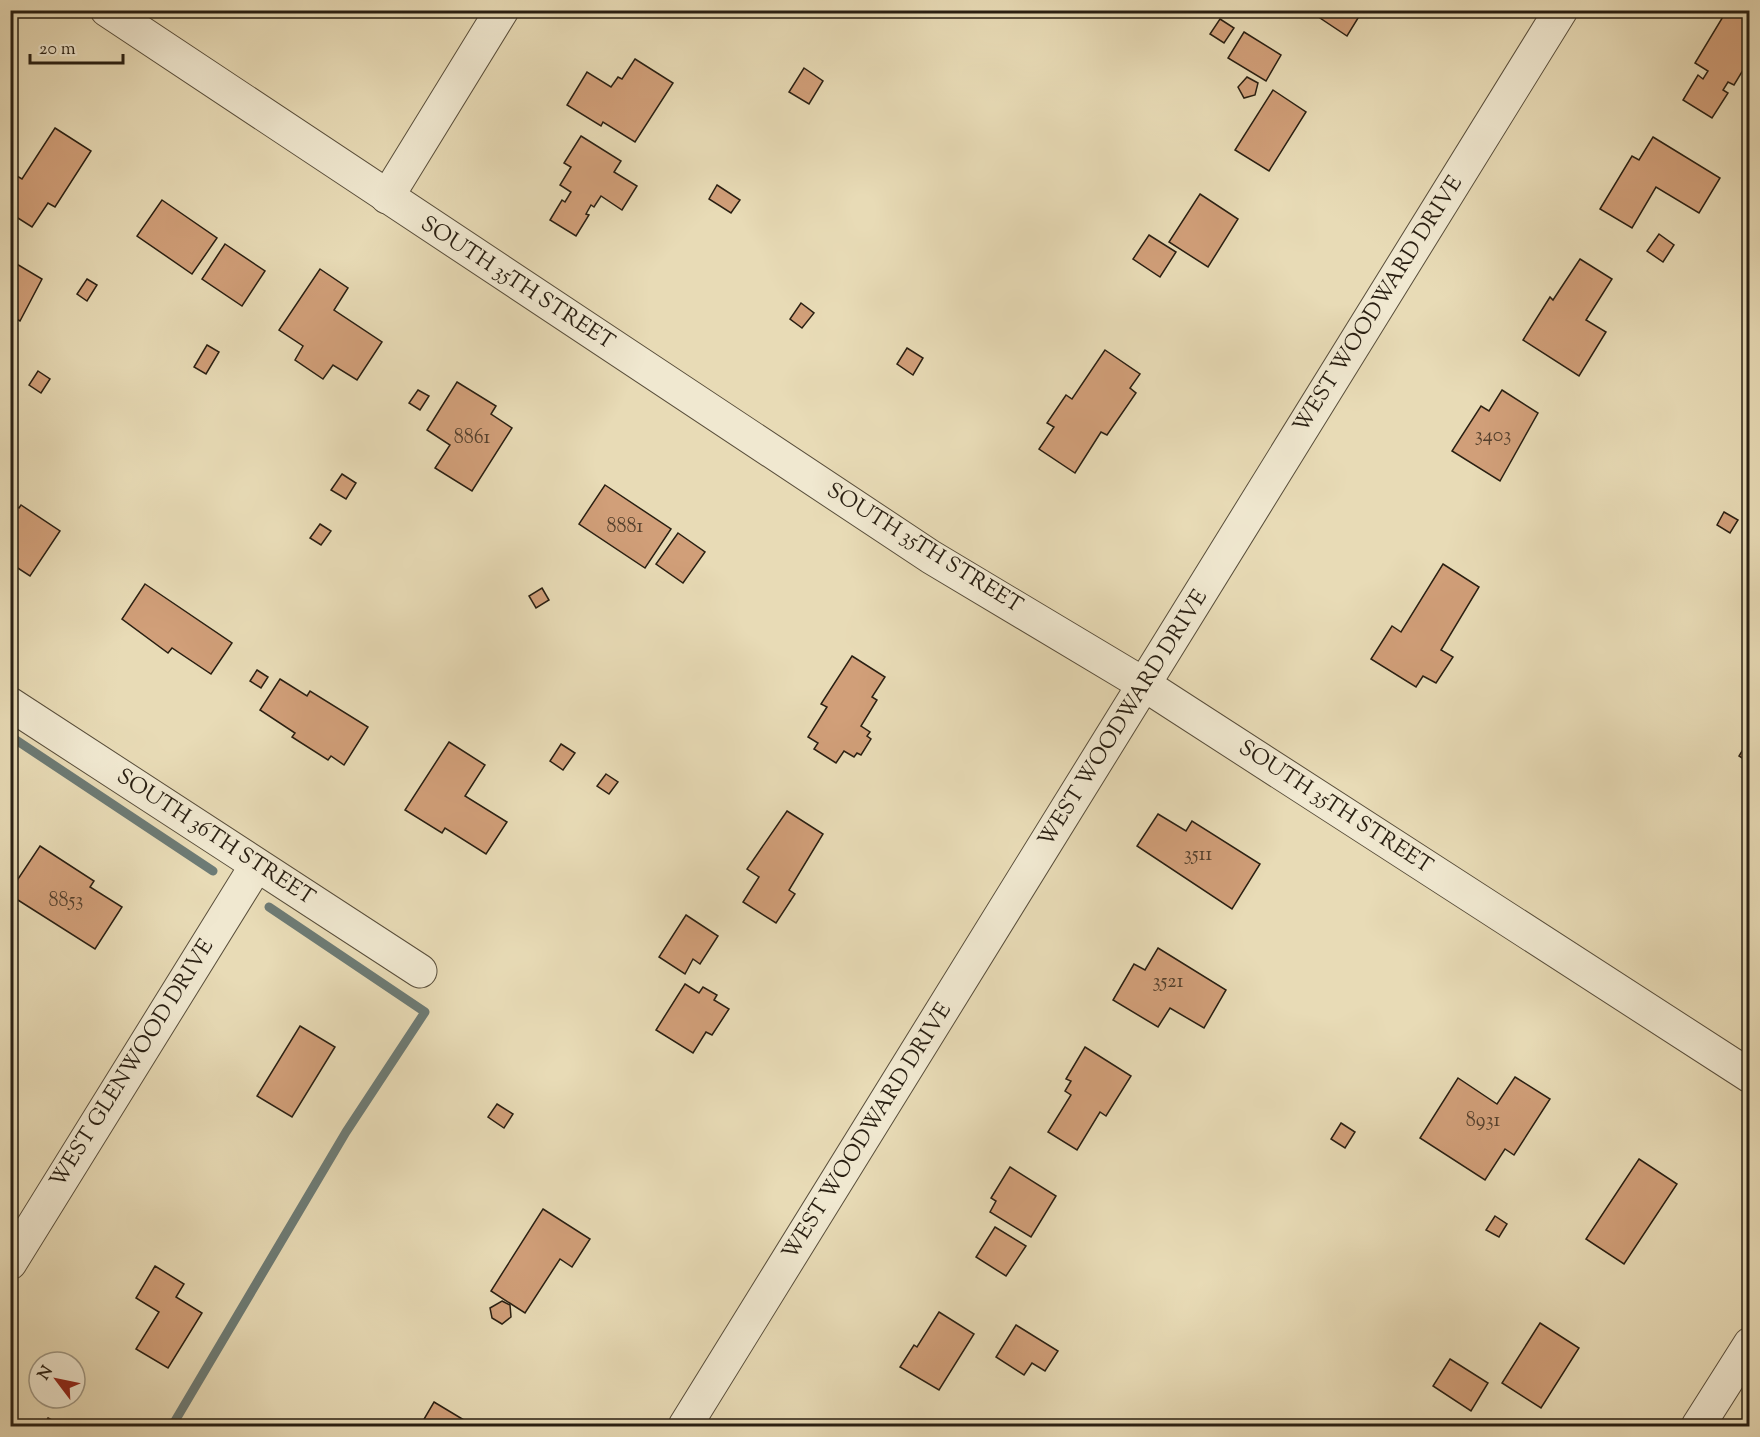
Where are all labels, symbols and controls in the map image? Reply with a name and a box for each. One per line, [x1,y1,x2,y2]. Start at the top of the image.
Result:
scale bar [30,27,123,65]
text: 20 m [39,37,76,63]
street label: WEST WOODWARD DRIVE [1286,170,1472,440]
street label: SOUTH 35TH STREET [414,209,621,359]
house number: 3403 [1475,422,1511,451]
house number: 8861 [454,424,490,453]
street label: SOUTH 35TH STREET [820,476,1029,623]
house number: 8881 [607,513,644,542]
street label: WEST WOODWARD DRIVE [1031,584,1217,854]
street label: SOUTH 35TH STREET [1232,733,1439,883]
street label: SOUTH 36TH STREET [109,762,321,915]
house number: 3511 [1184,841,1212,870]
house number: 8853 [49,887,83,916]
street label: WEST GLENWOOD DRIVE [43,933,223,1195]
house number: 3521 [1152,968,1184,997]
street label: WEST WOODWARD DRIVE [775,997,961,1267]
house number: 8931 [1466,1107,1500,1136]
north arrow [27,1350,87,1410]
text: N [33,1362,60,1385]

